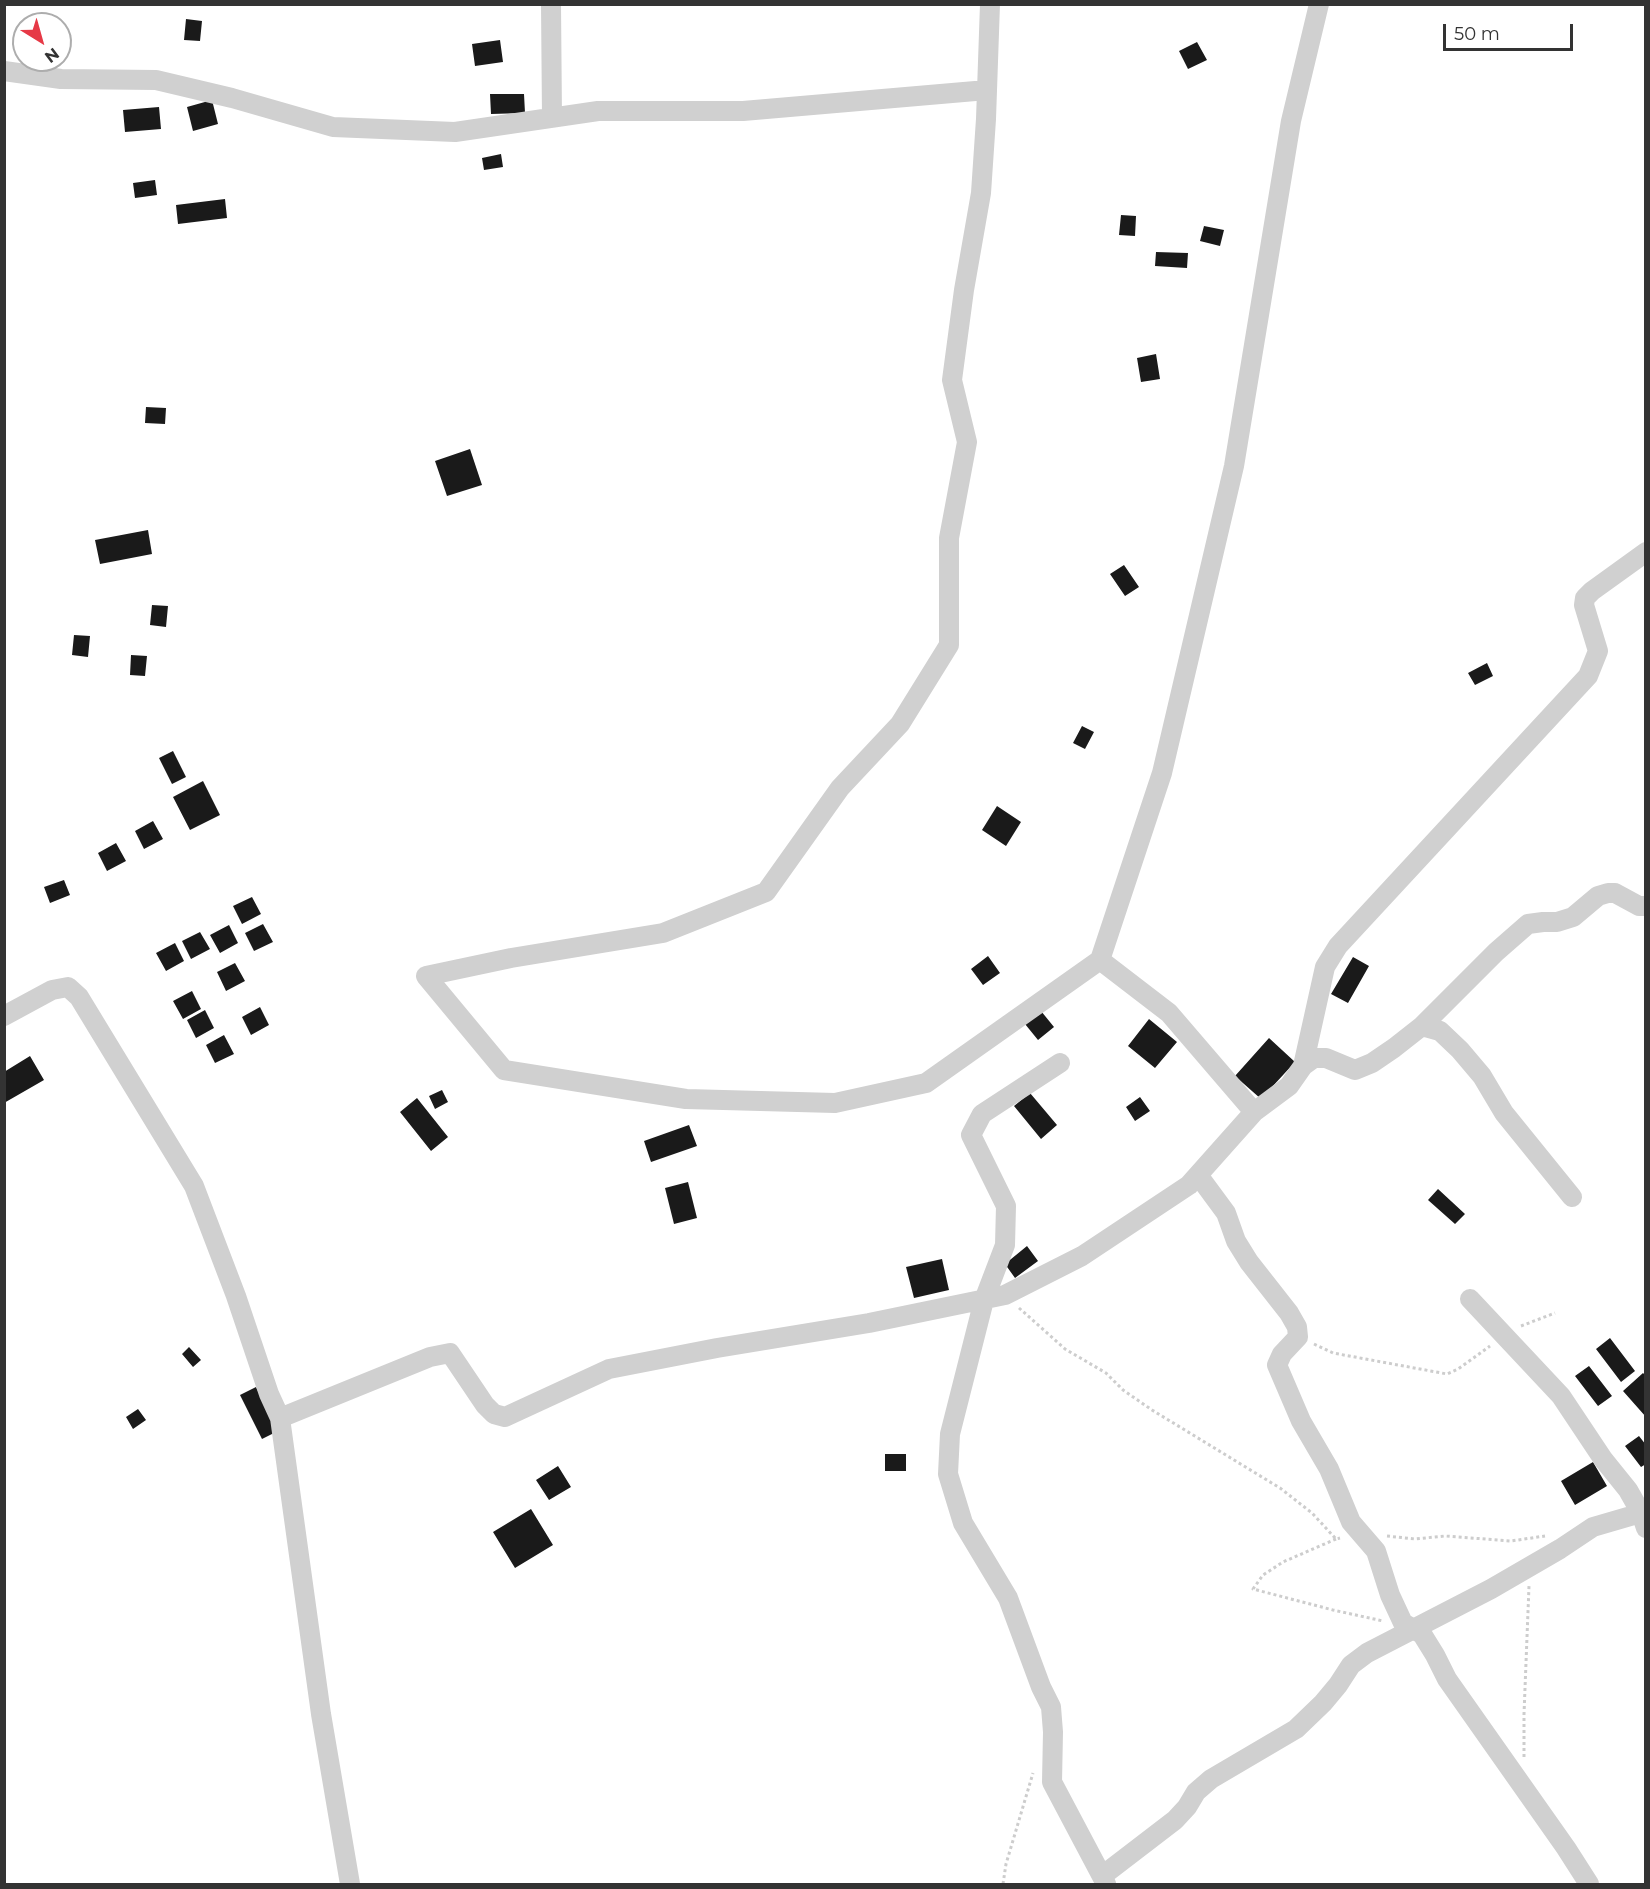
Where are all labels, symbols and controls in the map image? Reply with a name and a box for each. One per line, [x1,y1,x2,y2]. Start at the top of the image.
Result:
north arrow [12,12,72,72]
scale bar [1446,12,1576,50]
text: 50 m [1454,23,1500,45]
text: N [41,44,63,67]

